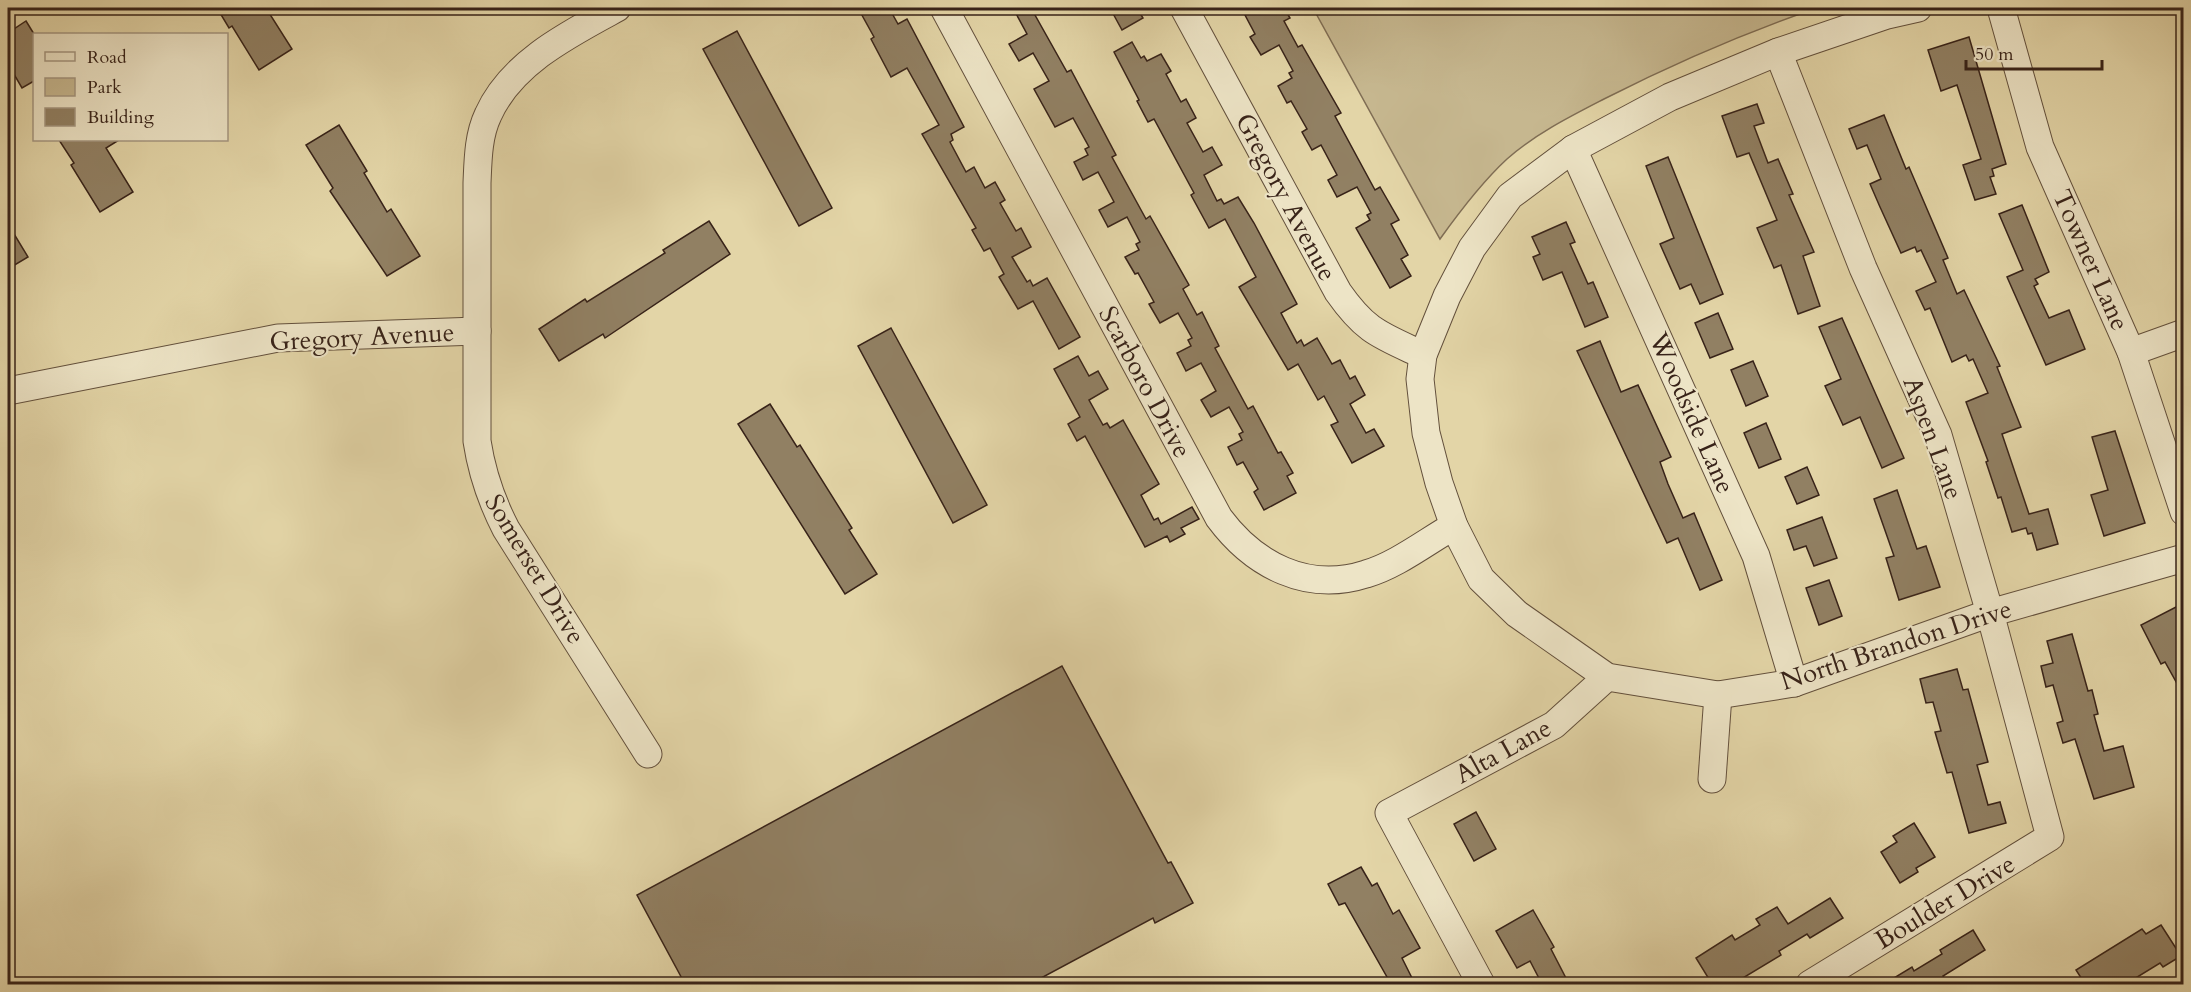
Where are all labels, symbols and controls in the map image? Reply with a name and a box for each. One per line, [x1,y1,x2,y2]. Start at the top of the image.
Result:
legend [33,33,228,141]
scale bar [1966,33,2102,71]
text: 50 m [1975,42,2014,67]
text: Road [87,45,127,70]
text: Park [87,75,122,100]
text: Building [87,105,155,130]
street label: Gregory Avenue [1227,107,1345,287]
street label: Towner Lane [2044,184,2138,336]
street label: Scarboro Drive [1090,300,1200,464]
street label: Gregory Avenue [269,315,455,359]
street label: Woodside Lane [1640,326,1743,499]
street label: Aspen Lane [1895,372,1971,504]
street label: Somerset Drive [476,488,594,650]
street label: North Brandon Drive [1776,591,2016,699]
street label: Alta Lane [1449,710,1557,792]
street label: Boulder Drive [1868,846,2022,958]

